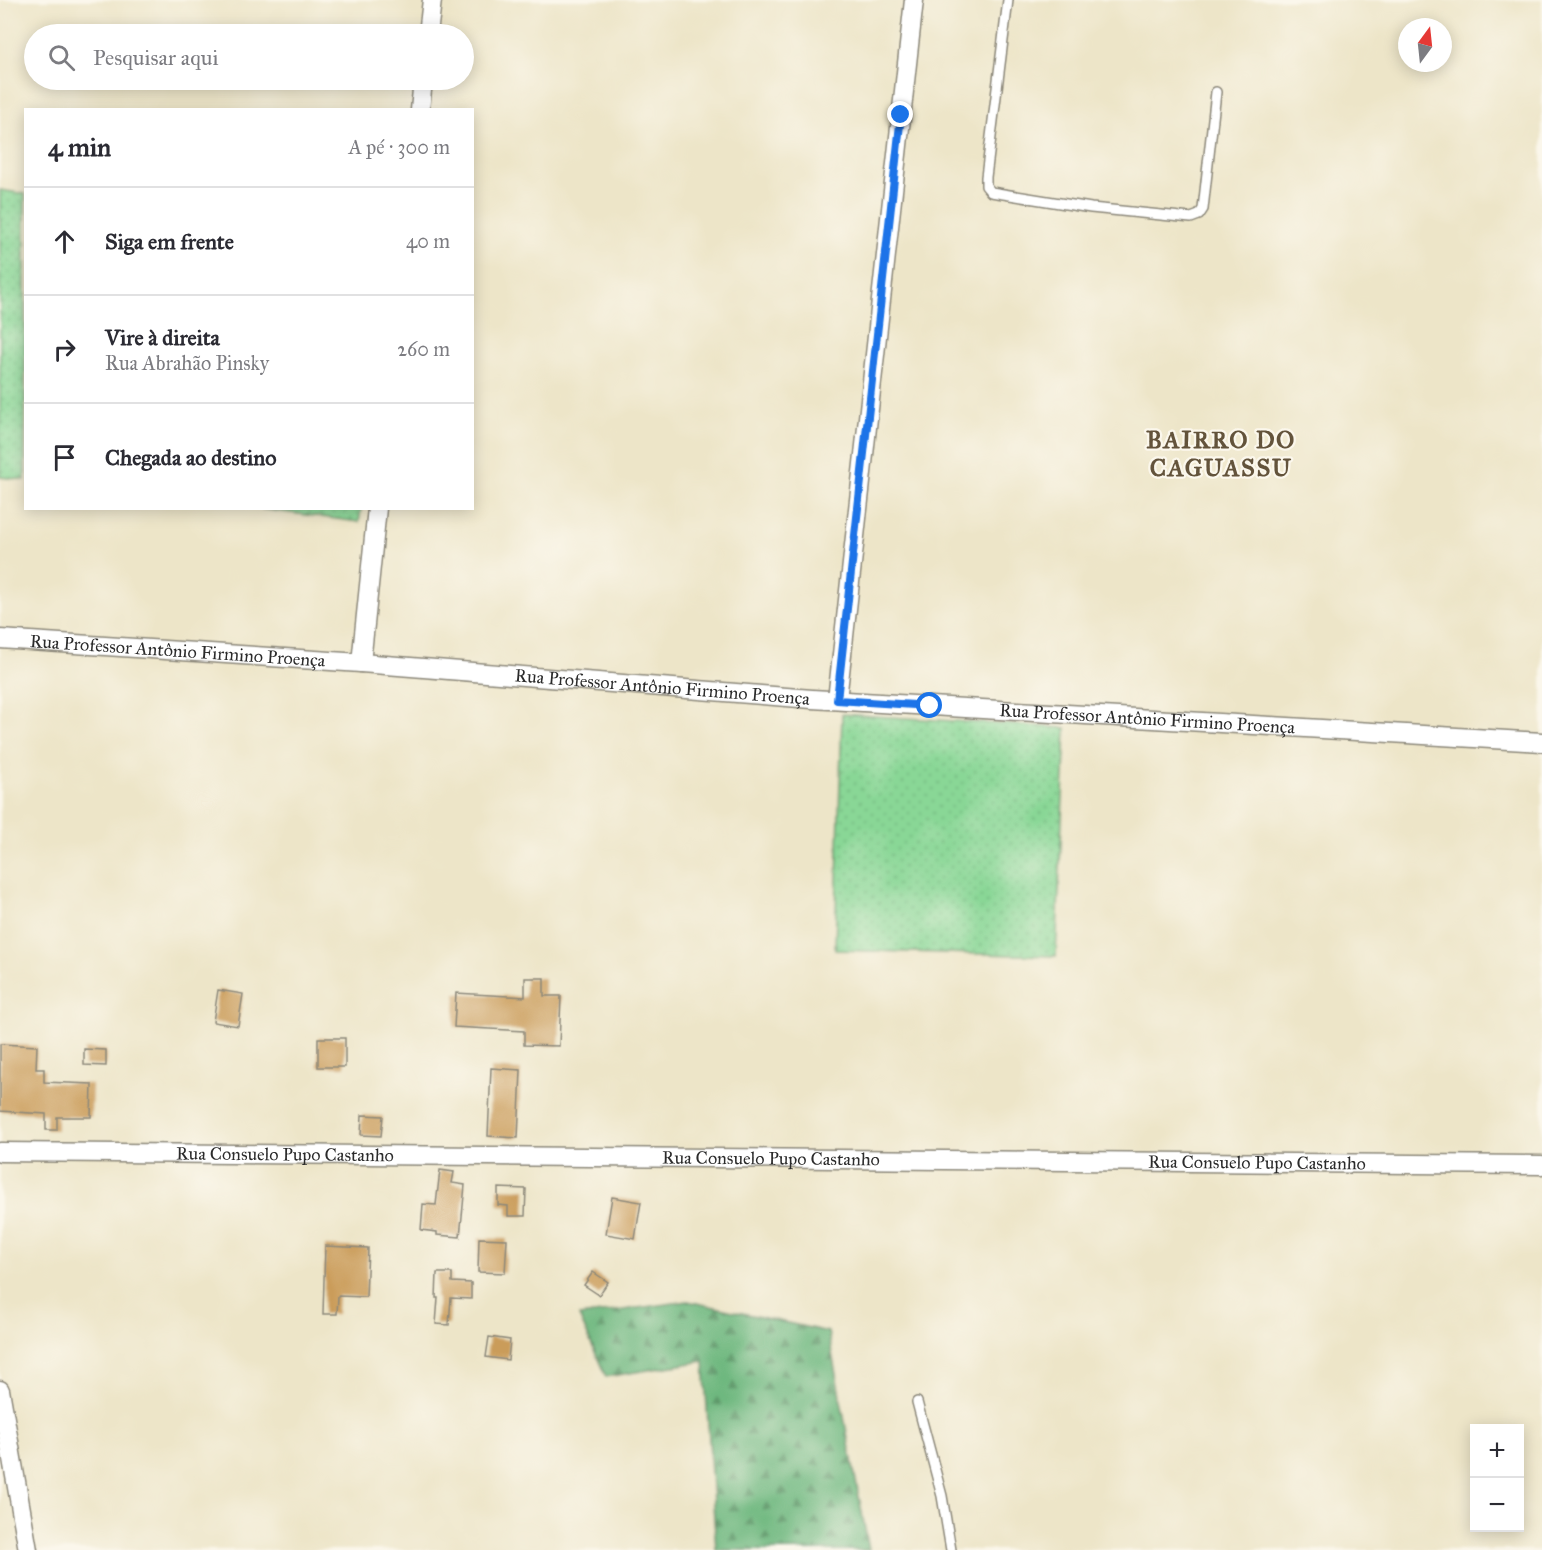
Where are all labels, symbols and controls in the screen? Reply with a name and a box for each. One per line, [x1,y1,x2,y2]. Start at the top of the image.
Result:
north arrow [1398,18,1452,72]
search box [24,24,474,90]
icon: search [45,41,78,74]
text: Pesquisar aqui [93,44,218,71]
route end [887,101,913,127]
text: 4 min [48,131,111,163]
text: A pé · 300 m [349,135,450,159]
icon: ahead [48,225,81,258]
text: Siga em frente [105,228,234,255]
text: 40 m [406,229,450,253]
text: Vire à direita [105,324,220,351]
icon: right [48,333,81,366]
text: 260 m [397,337,450,361]
text: Rua Abrahão Pinsky [105,351,269,375]
district label: BAIRRO DO CAGUASSU [1146,425,1296,483]
icon: arrive [48,441,81,474]
text: Chegada ao destino [105,444,276,471]
street label: Rua Professor Antônio Firmino Proença [29,630,326,672]
street label: Rua Professor Antônio Firmino Proença [514,664,811,710]
route start [916,692,942,718]
street label: Rua Professor Antônio Firmino Proença [999,699,1296,738]
street label: Rua Consuelo Pupo Castanho [176,1142,394,1166]
street label: Rua Consuelo Pupo Castanho [662,1147,880,1170]
street label: Rua Consuelo Pupo Castanho [1148,1151,1366,1175]
map controls [1470,1424,1524,1532]
button: + [1470,1424,1524,1478]
button: − [1470,1478,1524,1532]

